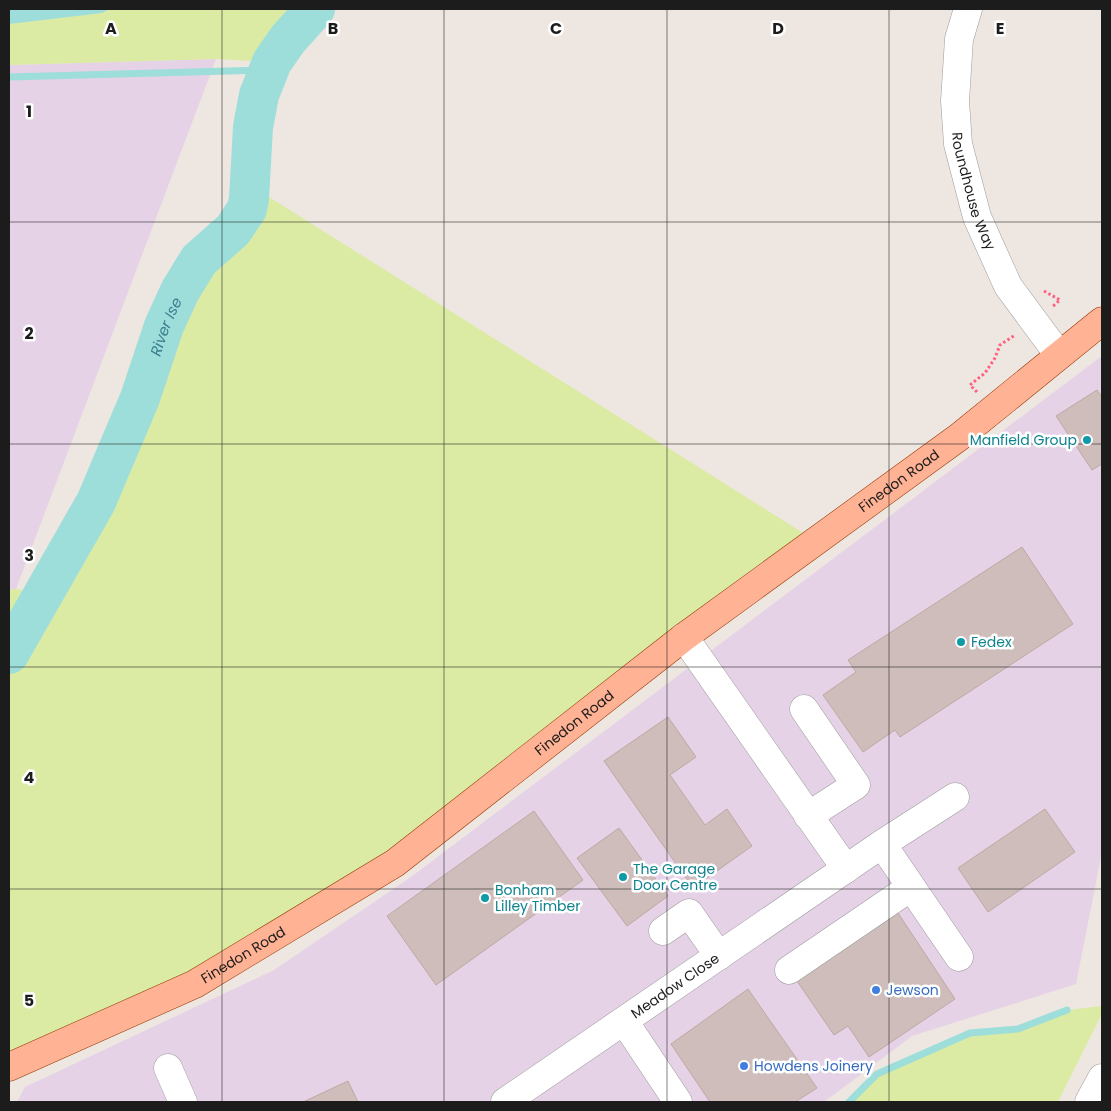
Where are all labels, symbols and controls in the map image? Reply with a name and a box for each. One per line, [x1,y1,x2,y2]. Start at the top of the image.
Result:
text: A [105,17,117,40]
text: B [328,17,338,40]
text: C [550,17,562,40]
text: D [772,17,784,40]
text: E [996,17,1004,40]
text: 1 [26,100,32,123]
street label: Roundhouse Way [947,131,1001,253]
water label: River Ise [144,294,186,358]
text: 2 [24,322,34,345]
place label: Manfield Group [970,430,1077,450]
marker: Manfield Group [1081,434,1093,446]
street label: Finedon Road [854,444,943,517]
text: 3 [24,544,34,567]
place label: Fedex [971,632,1012,652]
marker: Fedex [955,636,967,648]
street label: Finedon Road [530,685,618,760]
text: 4 [24,766,35,789]
place label: The Garage Door Centre [633,859,718,895]
marker: The Garage Door Centre [617,871,629,883]
place label: Bonham Lilley Timber [495,880,580,916]
marker: Bonham Lilley Timber [479,892,491,904]
street label: Finedon Road [197,922,289,988]
street label: Meadow Close [627,948,723,1023]
place label: Jewson [886,980,939,1000]
marker: Jewson [870,984,882,996]
text: 5 [24,989,34,1012]
place label: Howdens Joinery [754,1056,873,1076]
marker: Howdens Joinery [738,1060,750,1072]

